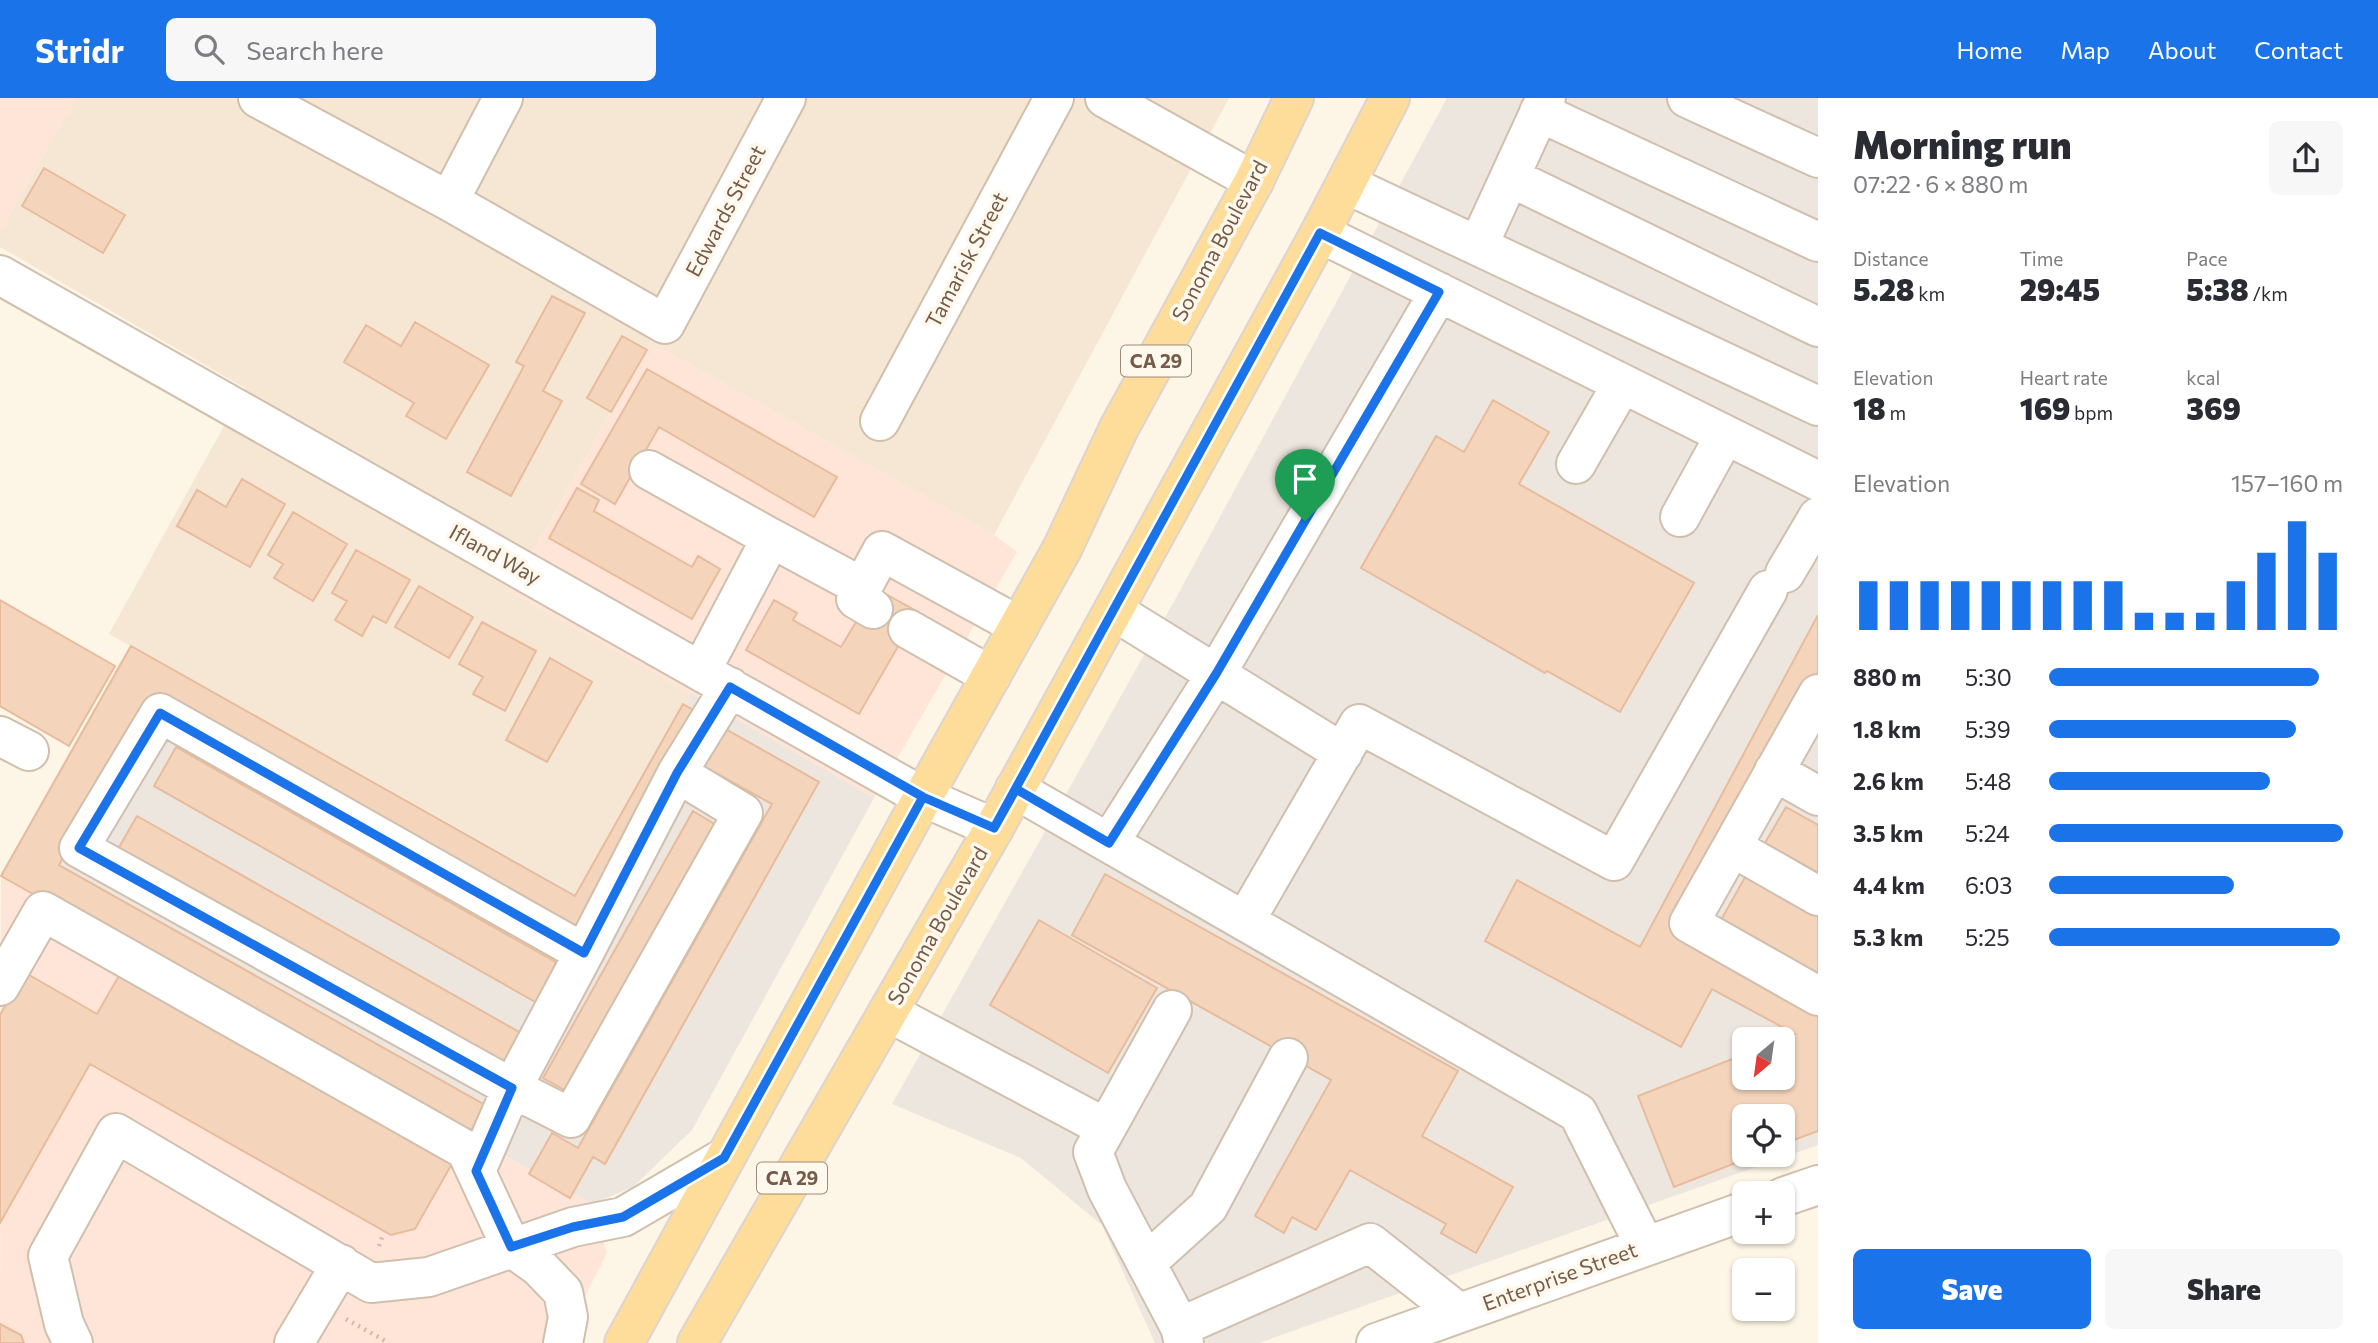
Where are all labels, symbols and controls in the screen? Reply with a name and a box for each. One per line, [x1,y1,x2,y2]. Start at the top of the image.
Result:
search box [166,18,656,81]
text: Stridr [35,29,124,70]
icon: search [190,30,228,68]
text: Search here [246,34,384,65]
text: Home [1957,35,2023,64]
text: Map [2061,35,2110,64]
text: About [2148,35,2216,64]
text: Contact [2254,35,2343,64]
text: Morning run [1853,120,2072,167]
button: share [2269,121,2343,195]
street label: Edwards Street [680,140,770,280]
street label: Sonoma Boulevard [1166,156,1272,325]
text: 07:22 · 6 × 880 m [1853,170,2028,198]
street label: Tamarisk Street [919,187,1012,331]
text: Distance [1853,247,1929,270]
text: Time [2020,247,2063,270]
text: Pace [2186,247,2228,270]
text: 5.28 [1853,270,1915,307]
text: 29:45 [2020,270,2100,307]
text: 5:38 [2186,270,2249,307]
text: km [1915,282,1945,305]
text: /km [2249,282,2288,305]
road number: CA 29 [1121,345,1191,376]
text: Elevation [1853,366,1933,389]
text: Heart rate [2020,366,2108,389]
text: kcal [2186,366,2220,389]
text: 18 [1853,389,1886,426]
text: 169 [2020,389,2070,426]
text: 369 [2186,389,2241,426]
text: m [1886,401,1906,424]
text: bpm [2070,401,2113,424]
pin [1275,449,1335,521]
icon: arrive [1286,460,1324,498]
text: Elevation [1853,469,1950,497]
text: 157–160 m [2231,469,2343,497]
street label: Ifland Way [446,518,546,589]
text: 880 m [1853,663,1921,691]
text: 5:30 [1965,663,2012,691]
text: 1.8 km [1853,715,1921,743]
text: 5:39 [1965,715,2011,743]
text: 2.6 km [1853,767,1924,795]
text: 5:48 [1965,767,2011,795]
text: 3.5 km [1853,819,1923,847]
text: 5:24 [1965,819,2010,847]
street label: Sonoma Boulevard [881,842,992,1009]
text: 4.4 km [1853,871,1925,899]
text: 6:03 [1965,871,2012,899]
text: 5.3 km [1853,923,1923,951]
text: 5:25 [1965,923,2010,951]
north arrow [1732,1027,1796,1090]
map controls [1732,1027,1795,1321]
button: locate [1732,1104,1795,1167]
road number: CA 29 [757,1162,827,1194]
button: + [1732,1181,1795,1244]
street label: Enterprise Street [1479,1236,1640,1315]
button: Save [1853,1249,2091,1329]
button: Share [2105,1249,2343,1329]
button: − [1732,1258,1795,1321]

